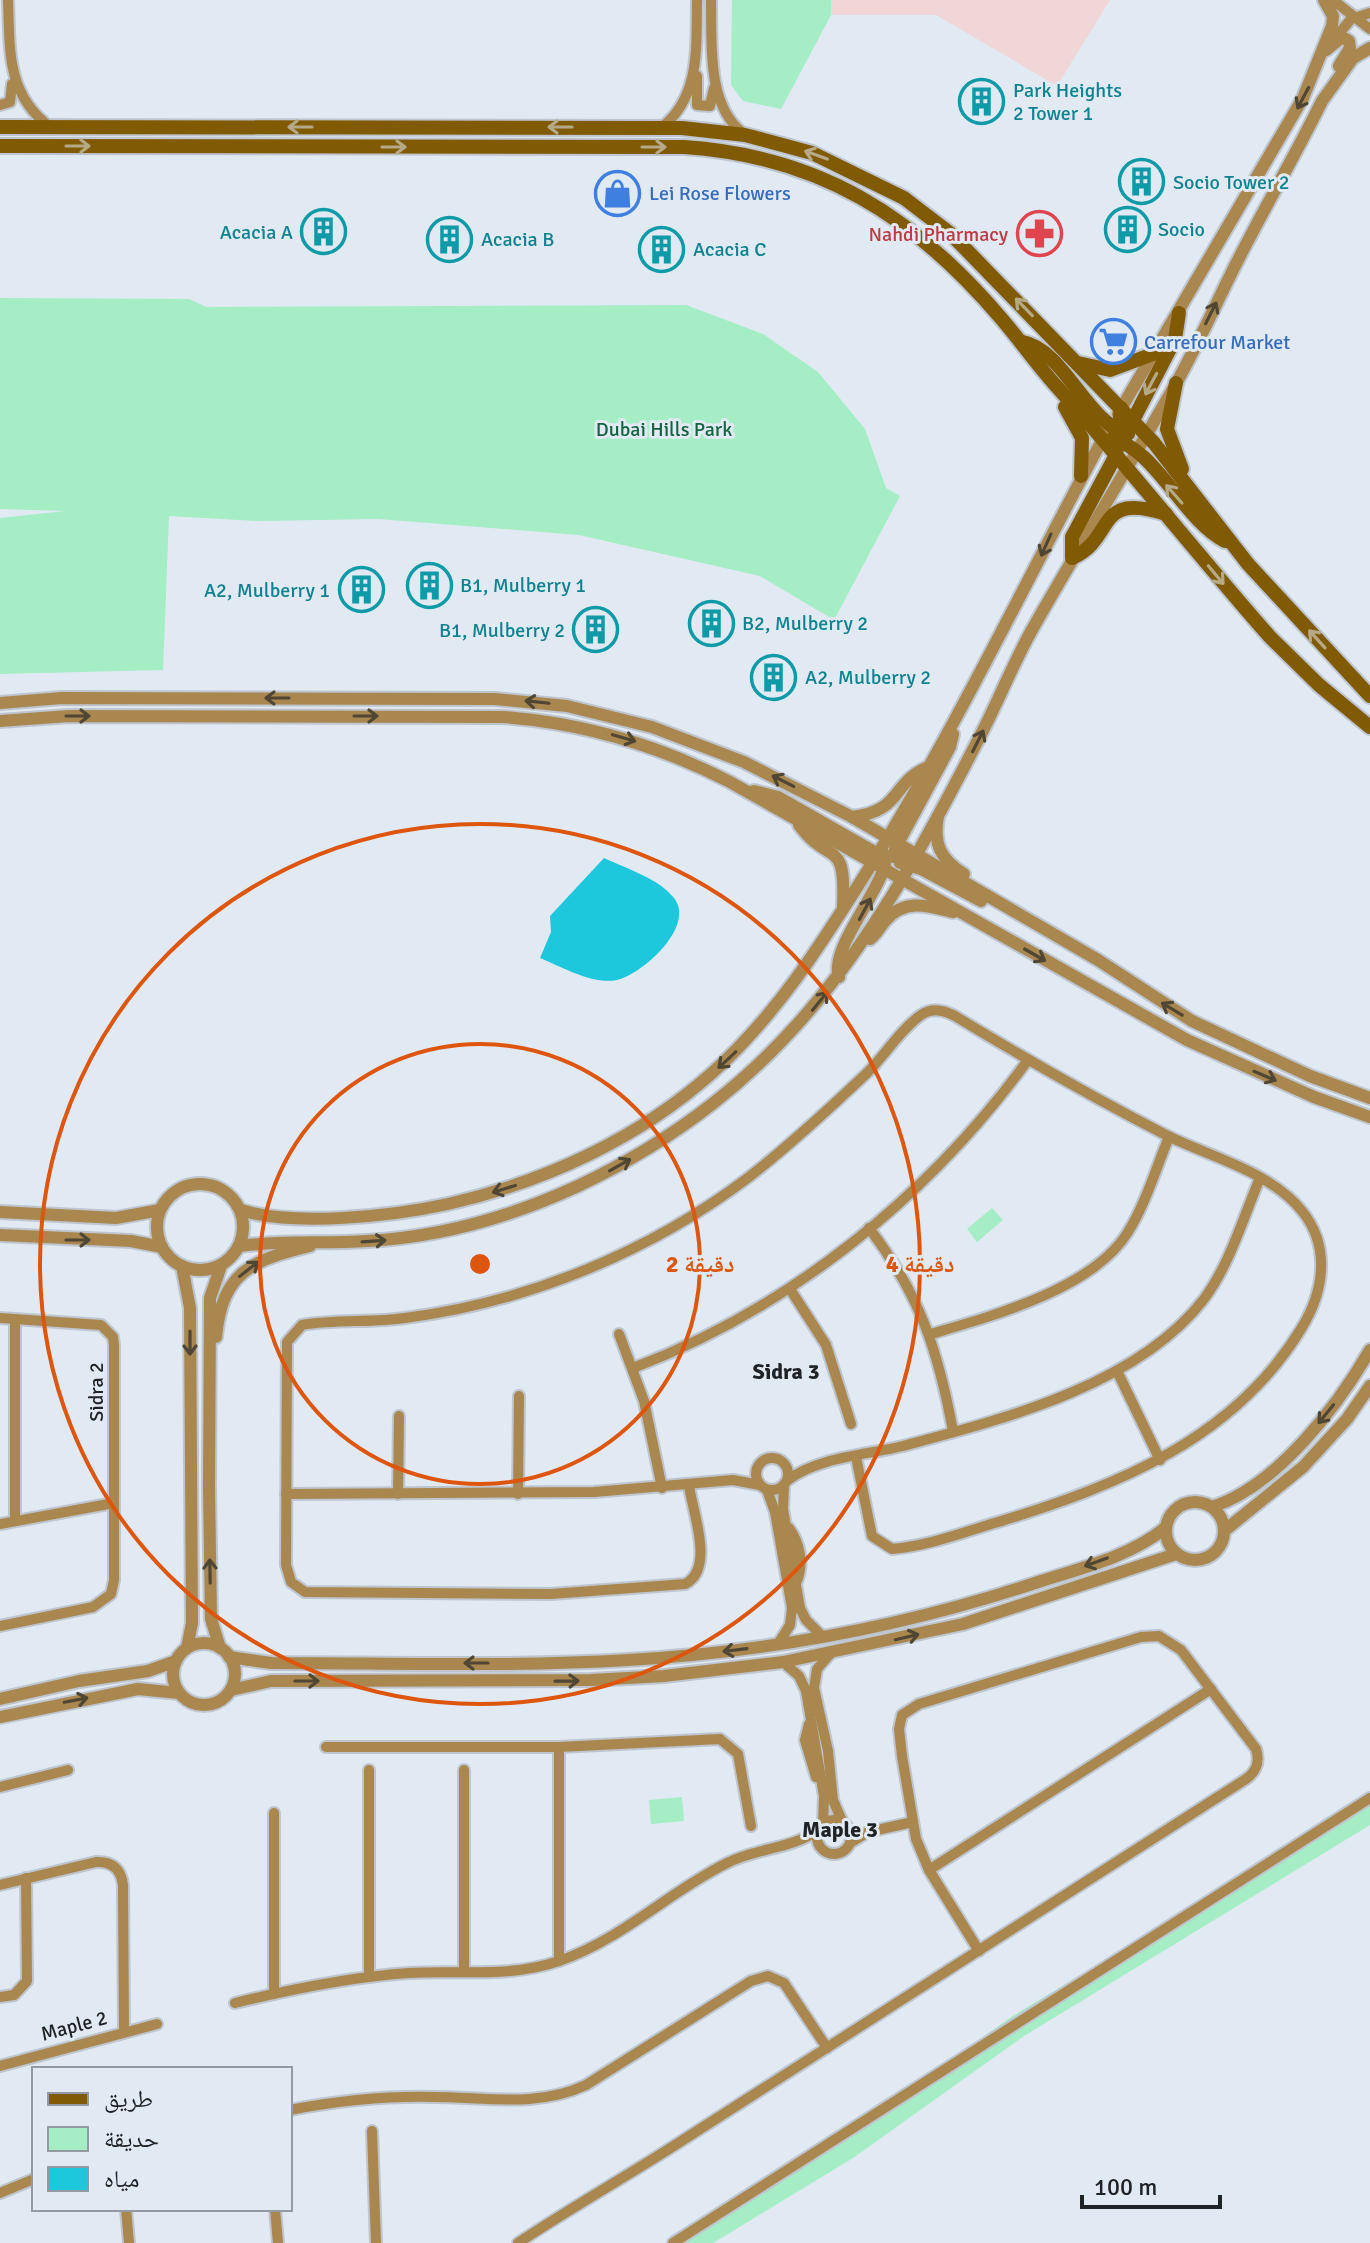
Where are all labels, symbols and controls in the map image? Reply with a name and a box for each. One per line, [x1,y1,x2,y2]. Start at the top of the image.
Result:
building icon: Park Heights 2 Tower 1 [958,78,1006,126]
place label: Park Heights 2 Tower 1 [1013,78,1122,126]
one-way arrow [1294,85,1310,109]
one-way arrow [287,119,314,135]
one-way arrow [547,119,574,135]
one-way arrow [64,138,91,154]
one-way arrow [380,139,407,155]
one-way arrow [640,139,667,155]
one-way arrow [804,147,829,161]
building icon: Socio Tower 2 [1118,158,1166,206]
shop icon: Lei Rose Flowers [594,169,642,217]
place label: Socio Tower 2 [1173,170,1290,195]
place label: Lei Rose Flowers [649,181,791,206]
building icon: Socio [1103,205,1151,253]
building icon: Acacia A [300,208,348,256]
pharmacy icon: Nahdi Pharmacy [1015,210,1063,258]
building icon: Acacia B [426,215,474,263]
place label: Socio [1158,217,1205,242]
place label: Acacia A [220,220,293,245]
place label: Nahdi Pharmacy [869,222,1009,247]
building icon: Acacia C [638,225,686,273]
place label: Acacia B [481,227,554,252]
place label: Acacia C [693,237,766,262]
one-way arrow [1014,297,1033,317]
one-way arrow [1204,302,1219,326]
supermarket icon: Carrefour Market [1089,318,1137,366]
place label: Carrefour Market [1144,330,1290,355]
one-way arrow [1143,372,1159,396]
park label: Dubai Hills Park [596,417,732,442]
one-way arrow [1166,485,1184,505]
one-way arrow [1037,532,1052,557]
building icon: B1, Mulberry 1 [405,561,453,609]
one-way arrow [1207,564,1225,585]
building icon: A2, Mulberry 1 [337,566,385,614]
place label: B1, Mulberry 1 [460,573,586,598]
place label: A2, Mulberry 1 [204,578,330,603]
building icon: B2, Mulberry 2 [687,599,735,647]
building icon: B1, Mulberry 2 [572,606,620,654]
place label: B2, Mulberry 2 [742,611,868,636]
place label: B1, Mulberry 2 [439,618,565,643]
one-way arrow [1307,629,1326,649]
building icon: A2, Mulberry 2 [750,653,798,701]
place label: A2, Mulberry 2 [805,665,931,690]
one-way arrow [264,690,291,706]
one-way arrow [524,695,551,710]
one-way arrow [64,708,91,724]
one-way arrow [352,708,379,724]
one-way arrow [971,729,986,753]
one-way arrow [610,731,636,746]
one-way arrow [772,773,796,788]
one-way arrow [857,898,873,921]
one-way arrow [1023,947,1046,963]
one-way arrow [811,992,829,1012]
one-way arrow [1161,1001,1184,1017]
one-way arrow [717,1050,737,1068]
one-way arrow [1252,1069,1277,1084]
one-way arrow [608,1156,631,1172]
one-way arrow [491,1182,517,1197]
one-way arrow [64,1232,91,1248]
one-way arrow [360,1233,387,1248]
text: 2 دقيقة [666,1249,734,1279]
text: 4 دقيقة [886,1249,954,1279]
centre of rings [466,1250,494,1278]
one-way arrow [238,1260,259,1277]
one-way arrow [182,1329,198,1356]
district label: Sidra 3 [752,1358,820,1385]
street label: Sidra 2 [84,1362,109,1422]
one-way arrow [1318,1403,1335,1424]
one-way arrow [1084,1556,1109,1570]
one-way arrow [202,1559,217,1585]
one-way arrow [894,1629,919,1644]
one-way arrow [722,1642,749,1657]
one-way arrow [463,1655,490,1671]
one-way arrow [293,1673,320,1689]
one-way arrow [553,1673,580,1688]
one-way arrow [63,1692,88,1707]
district label: Maple 3 [802,1816,878,1843]
street label: Maple 2 [38,2005,110,2047]
legend [32,2067,292,2211]
text: طريق [104,2084,153,2114]
text: حديقة [104,2124,159,2154]
scale bar [1082,2159,1220,2209]
text: مياه [104,2164,139,2194]
text: 100 m [1094,2172,1157,2202]

